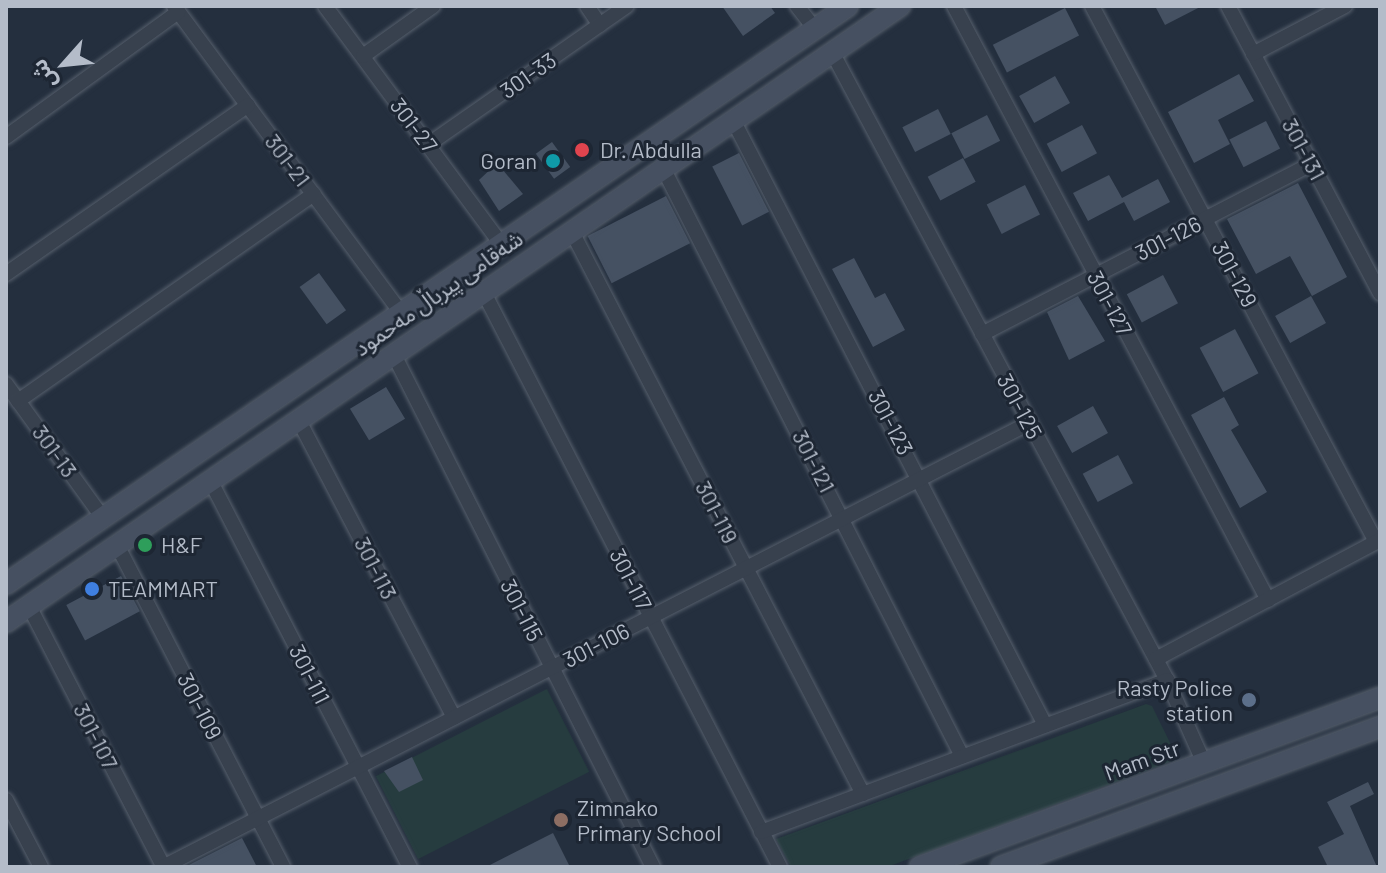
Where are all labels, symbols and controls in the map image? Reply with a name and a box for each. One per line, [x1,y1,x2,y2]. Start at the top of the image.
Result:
north arrow [24,24,104,104]
street label: 301-33 [495,46,561,104]
text: ش [24,56,61,94]
street label: 301-27 [385,92,443,158]
street label: 301-131 [1277,114,1331,184]
street label: 301-21 [260,129,316,191]
place label: Dr. Abdulla [600,137,702,163]
marker: Dr. Abdulla [571,139,593,161]
place label: Goran [480,148,537,174]
marker: Goran [544,152,562,170]
street label: 301-126 [1131,210,1205,266]
street label: شەقامی پیرباڵ مەحمود [349,225,527,361]
street label: 301-129 [1207,237,1263,311]
street label: 301-127 [1082,266,1138,340]
street label: 301-125 [992,369,1048,443]
street label: 301-123 [863,385,919,459]
street label: 301-13 [27,420,83,482]
street label: 301-121 [787,425,841,497]
street label: 301-119 [690,476,744,548]
place label: H&F [161,532,202,558]
street label: 301-113 [349,532,403,604]
marker: H&F [136,536,154,554]
street label: 301-117 [604,544,658,614]
street label: 301-115 [495,574,549,646]
place label: TEAMMART [108,576,218,602]
marker: TEAMMART [83,580,101,598]
street label: 301-106 [558,617,634,673]
street label: 301-111 [284,640,336,708]
street label: 301-109 [172,668,228,744]
place label: Rasty Police station [1117,674,1233,726]
marker: Rasty Police station [1240,691,1258,709]
street label: 301-107 [68,699,124,773]
street label: Mam Str [1101,734,1183,786]
place label: Zimnako Primary School [577,794,721,846]
marker: Zimnako Primary School [552,811,570,829]

